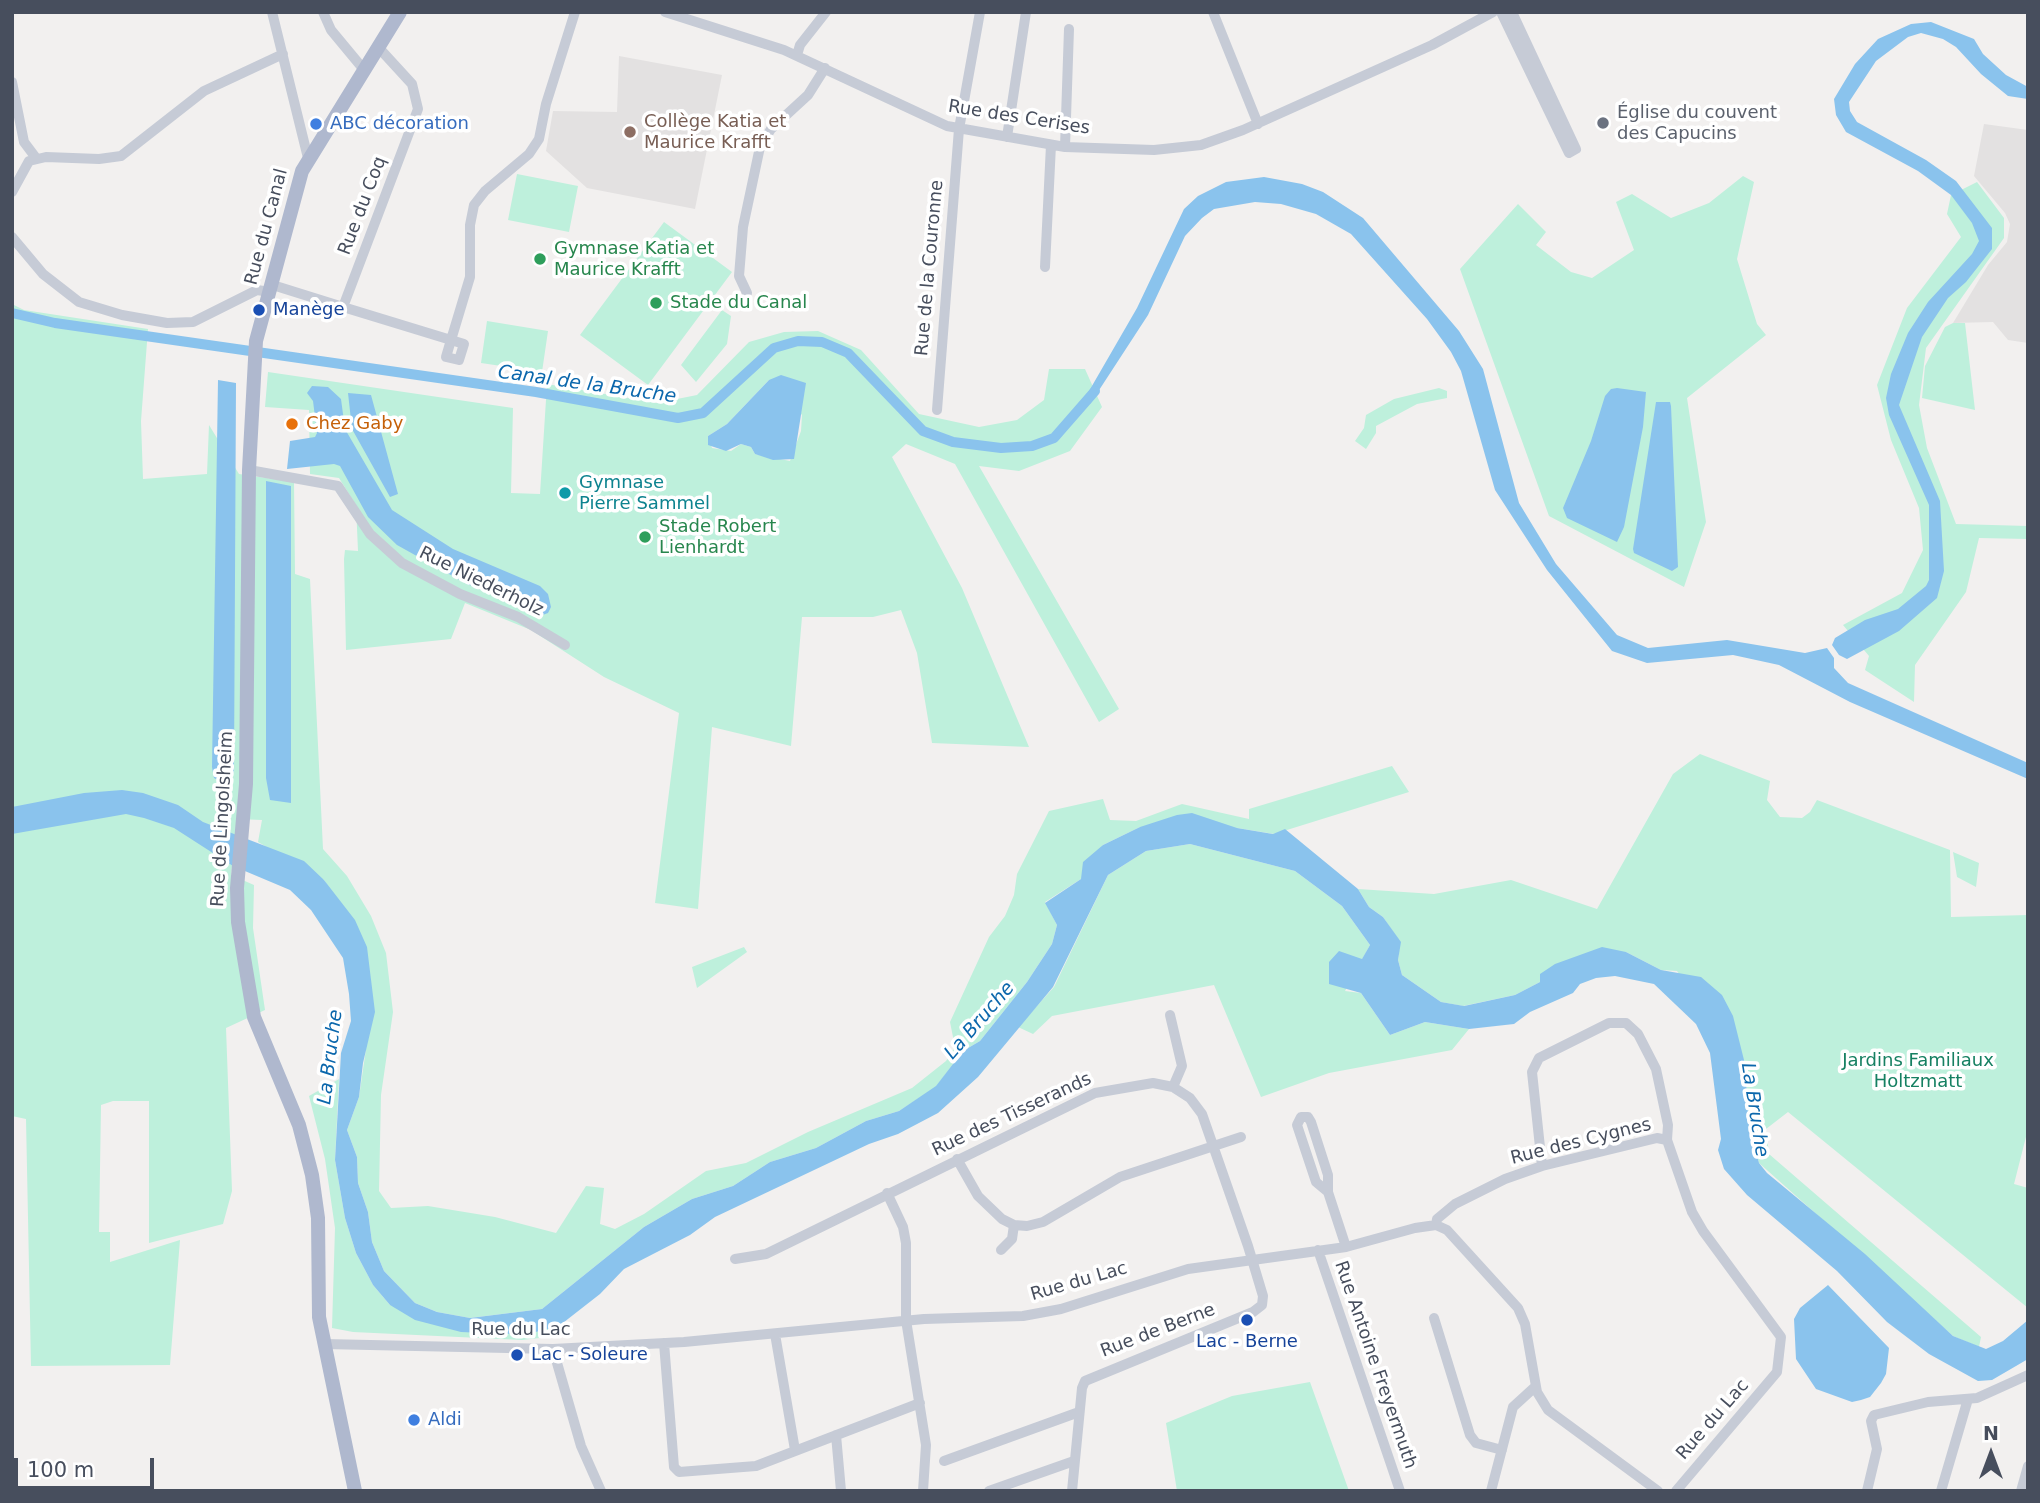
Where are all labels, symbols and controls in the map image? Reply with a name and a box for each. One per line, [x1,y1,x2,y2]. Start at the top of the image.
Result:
street label: Rue des Cerises [947,96,1091,140]
place label: Église du couvent des Capucins [1617,102,1777,144]
place label: Collège Katia et Maurice Krafft [644,111,786,154]
place label: ABC décoration [330,113,469,135]
marker: Église du couvent des Capucins [1595,115,1611,131]
marker: ABC décoration [308,116,324,132]
marker: Collège Katia et Maurice Krafft [622,124,638,140]
street label: Rue du Coq [334,154,392,258]
street label: Rue du Canal [241,166,293,288]
street label: Rue de la Couronne [912,179,948,357]
place label: Gymnase Katia et Maurice Krafft [554,238,714,280]
marker: Gymnase Katia et Maurice Krafft [532,251,548,267]
place label: Stade du Canal [670,292,807,314]
marker: Stade du Canal [648,295,664,311]
place label: Manège [273,299,345,321]
marker: Manège [251,302,267,318]
water label: Canal de la Bruche [496,361,678,409]
place label: Chez Gaby [306,413,403,435]
marker: Chez Gaby [284,416,300,432]
place label: Gymnase Pierre Sammel [579,472,710,514]
marker: Gymnase Pierre Sammel [557,485,573,501]
place label: Stade Robert Lienhardt [659,516,776,558]
marker: Stade Robert Lienhardt [637,529,653,545]
street label: Rue Niederholz [415,543,547,621]
street label: Rue de Lingolsheim [208,730,238,908]
water label: La Bruche [940,978,1020,1064]
water label: La Bruche [314,1008,348,1106]
park label: Jardins Familiaux Holtzmatt [1842,1050,1994,1092]
water label: La Bruche [1735,1061,1773,1159]
street label: Rue des Tisserands [929,1069,1095,1161]
street label: Rue des Cygnes [1509,1114,1653,1170]
street label: Rue du Lac [1028,1258,1130,1306]
street label: Rue Antoine Freyermuth [1329,1258,1421,1472]
street label: Rue de Berne [1098,1299,1218,1363]
marker: Lac - Berne [1239,1312,1255,1328]
street label: Rue du Lac [471,1319,571,1341]
place label: Lac - Berne [1196,1331,1298,1353]
place label: Lac - Soleure [531,1344,648,1366]
marker: Lac - Soleure [509,1347,525,1363]
street label: Rue du Lac [1672,1375,1754,1465]
place label: Aldi [428,1409,462,1431]
marker: Aldi [406,1412,422,1428]
north arrow [1956,1419,2026,1489]
text: N [1983,1422,1999,1444]
scale bar [18,1444,158,1488]
text: 100 m [27,1458,94,1482]

